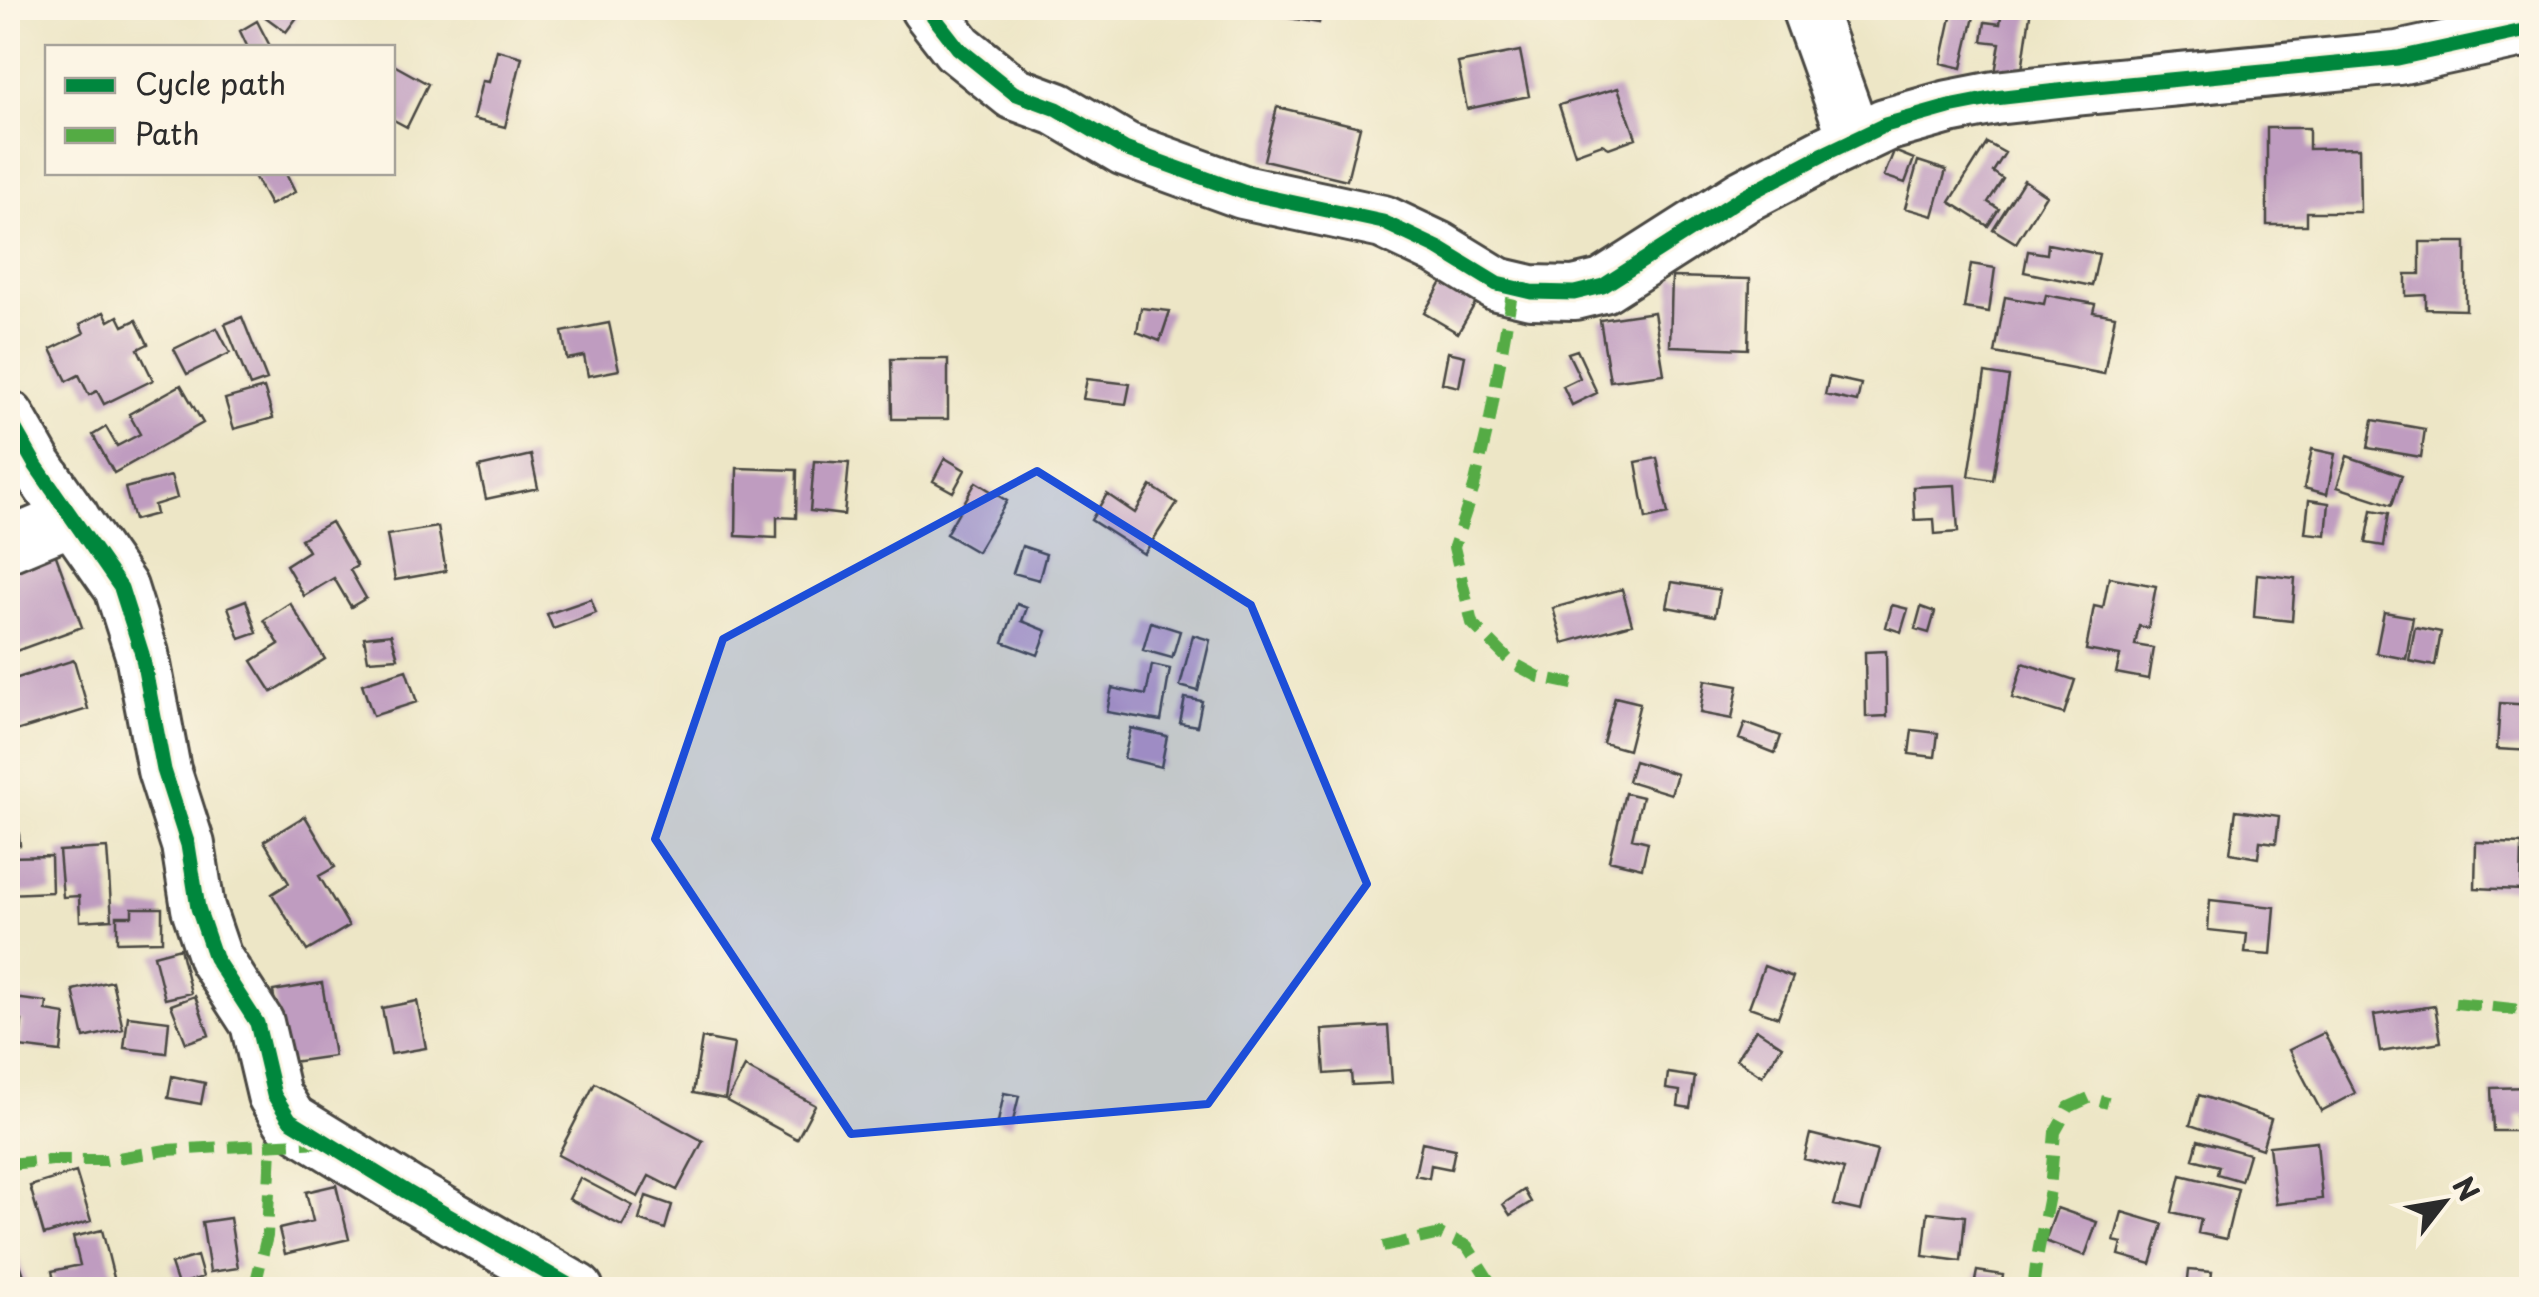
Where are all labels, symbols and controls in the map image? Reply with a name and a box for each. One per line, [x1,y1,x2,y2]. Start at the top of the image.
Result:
legend [45,45,395,175]
text: Cycle path [135,60,286,105]
text: Path [135,110,200,155]
north arrow [2394,1152,2494,1252]
text: N [2443,1168,2491,1209]

